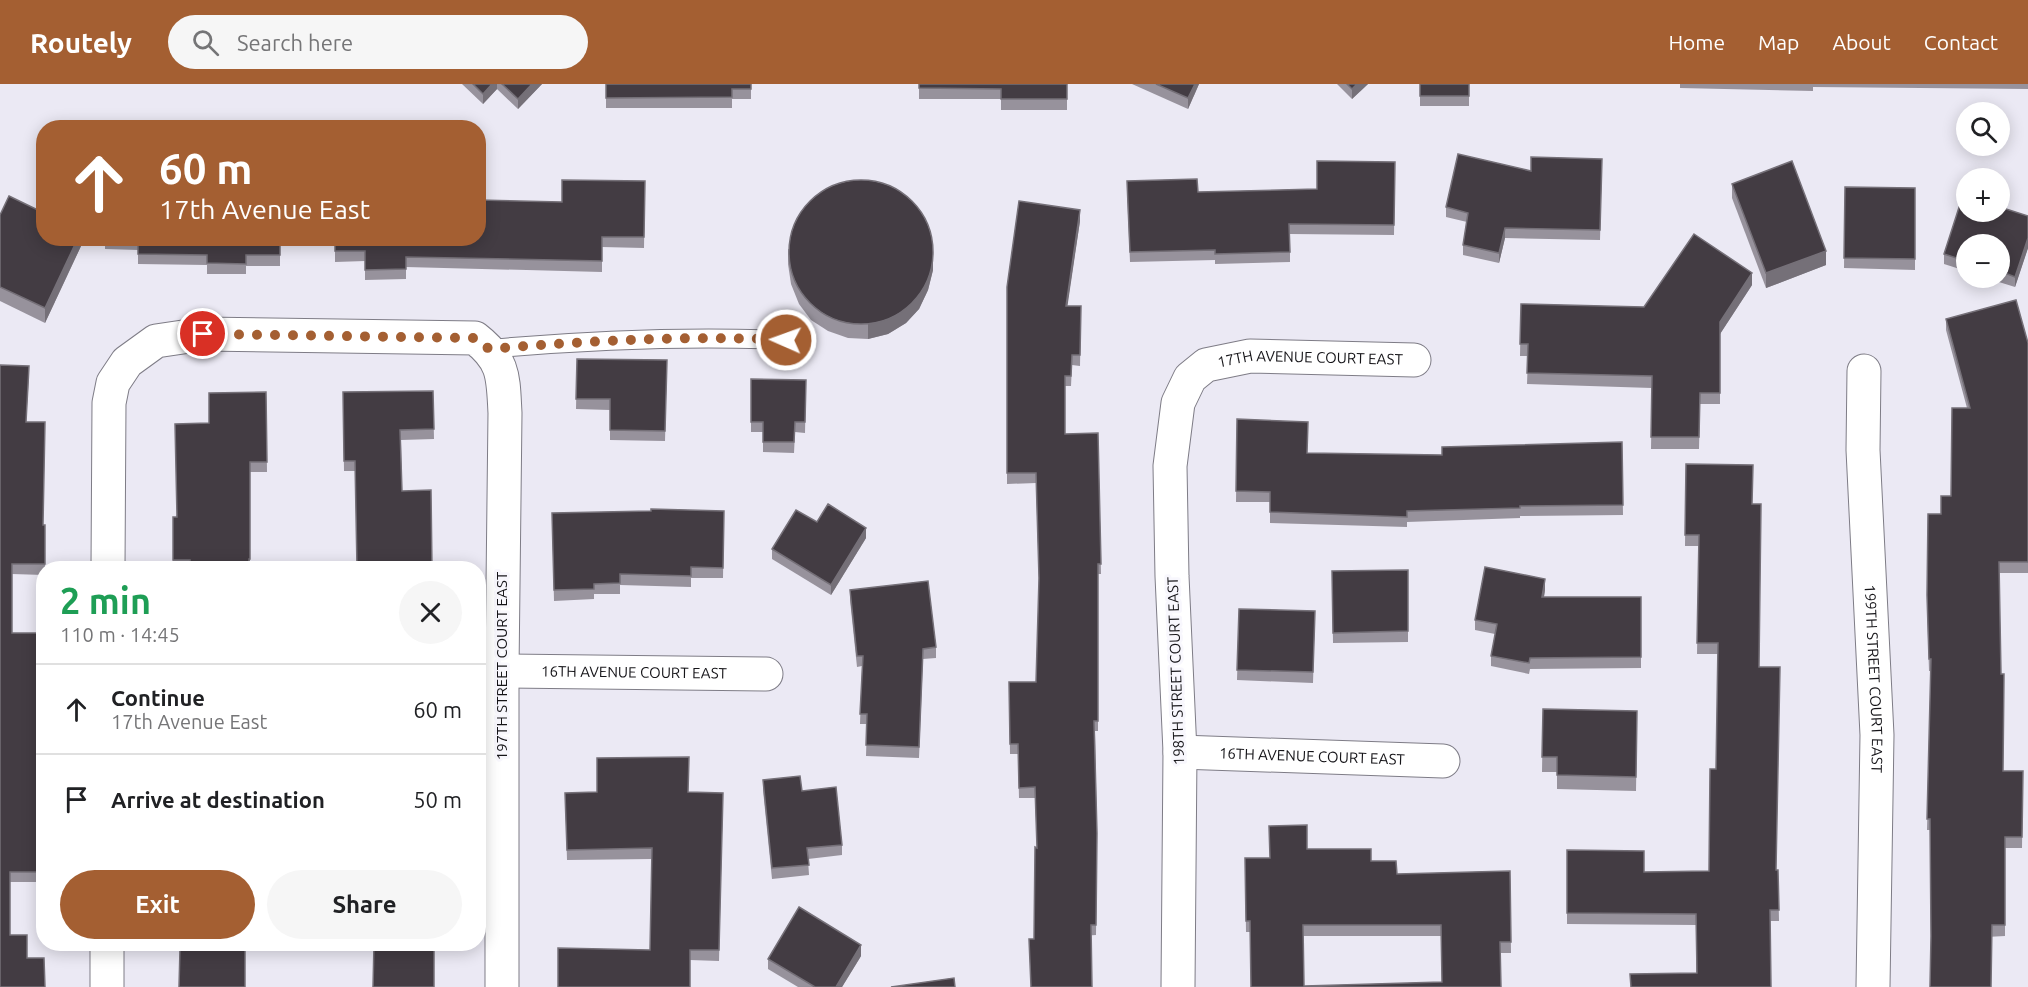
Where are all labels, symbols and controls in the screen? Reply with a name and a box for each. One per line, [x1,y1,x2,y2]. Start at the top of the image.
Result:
search box [168,15,588,69]
icon: search [189,26,222,59]
text: Routely [30,27,132,58]
text: Search here [237,30,353,55]
text: Home [1668,30,1725,54]
text: Map [1758,30,1799,54]
text: About [1832,30,1891,54]
text: Contact [1924,30,1998,54]
map controls [1956,102,2010,288]
button: search [1956,102,2010,156]
icon: ahead [60,144,138,222]
text: 60 m [159,145,253,192]
button: + [1956,168,2010,222]
text: 17th Avenue East [159,194,370,224]
button: − [1956,234,2010,288]
pin [177,308,228,359]
position arrow [754,308,818,372]
icon: arrive [186,317,219,350]
street label: 17TH AVENUE COURT EAST [1216,347,1404,370]
street label: 197TH STREET COURT EAST [493,571,510,760]
street label: 198TH STREET COURT EAST [1164,576,1187,766]
text: 2 min [60,580,151,621]
button: close [399,581,462,644]
street label: 199TH STREET COURT EAST [1862,584,1886,774]
text: 110 m · 14:45 [60,623,180,646]
street label: 16TH AVENUE COURT EAST [541,662,728,682]
text: Continue [111,685,205,710]
icon: ahead [60,693,93,726]
text: 60 m [413,697,462,722]
text: 17th Avenue East [111,710,267,733]
street label: 16TH AVENUE COURT EAST [1219,744,1406,768]
icon: arrive [60,783,93,816]
text: Arrive at destination [111,787,325,812]
text: 50 m [413,787,462,812]
button: Exit [60,870,255,939]
button: Share [267,870,462,939]

